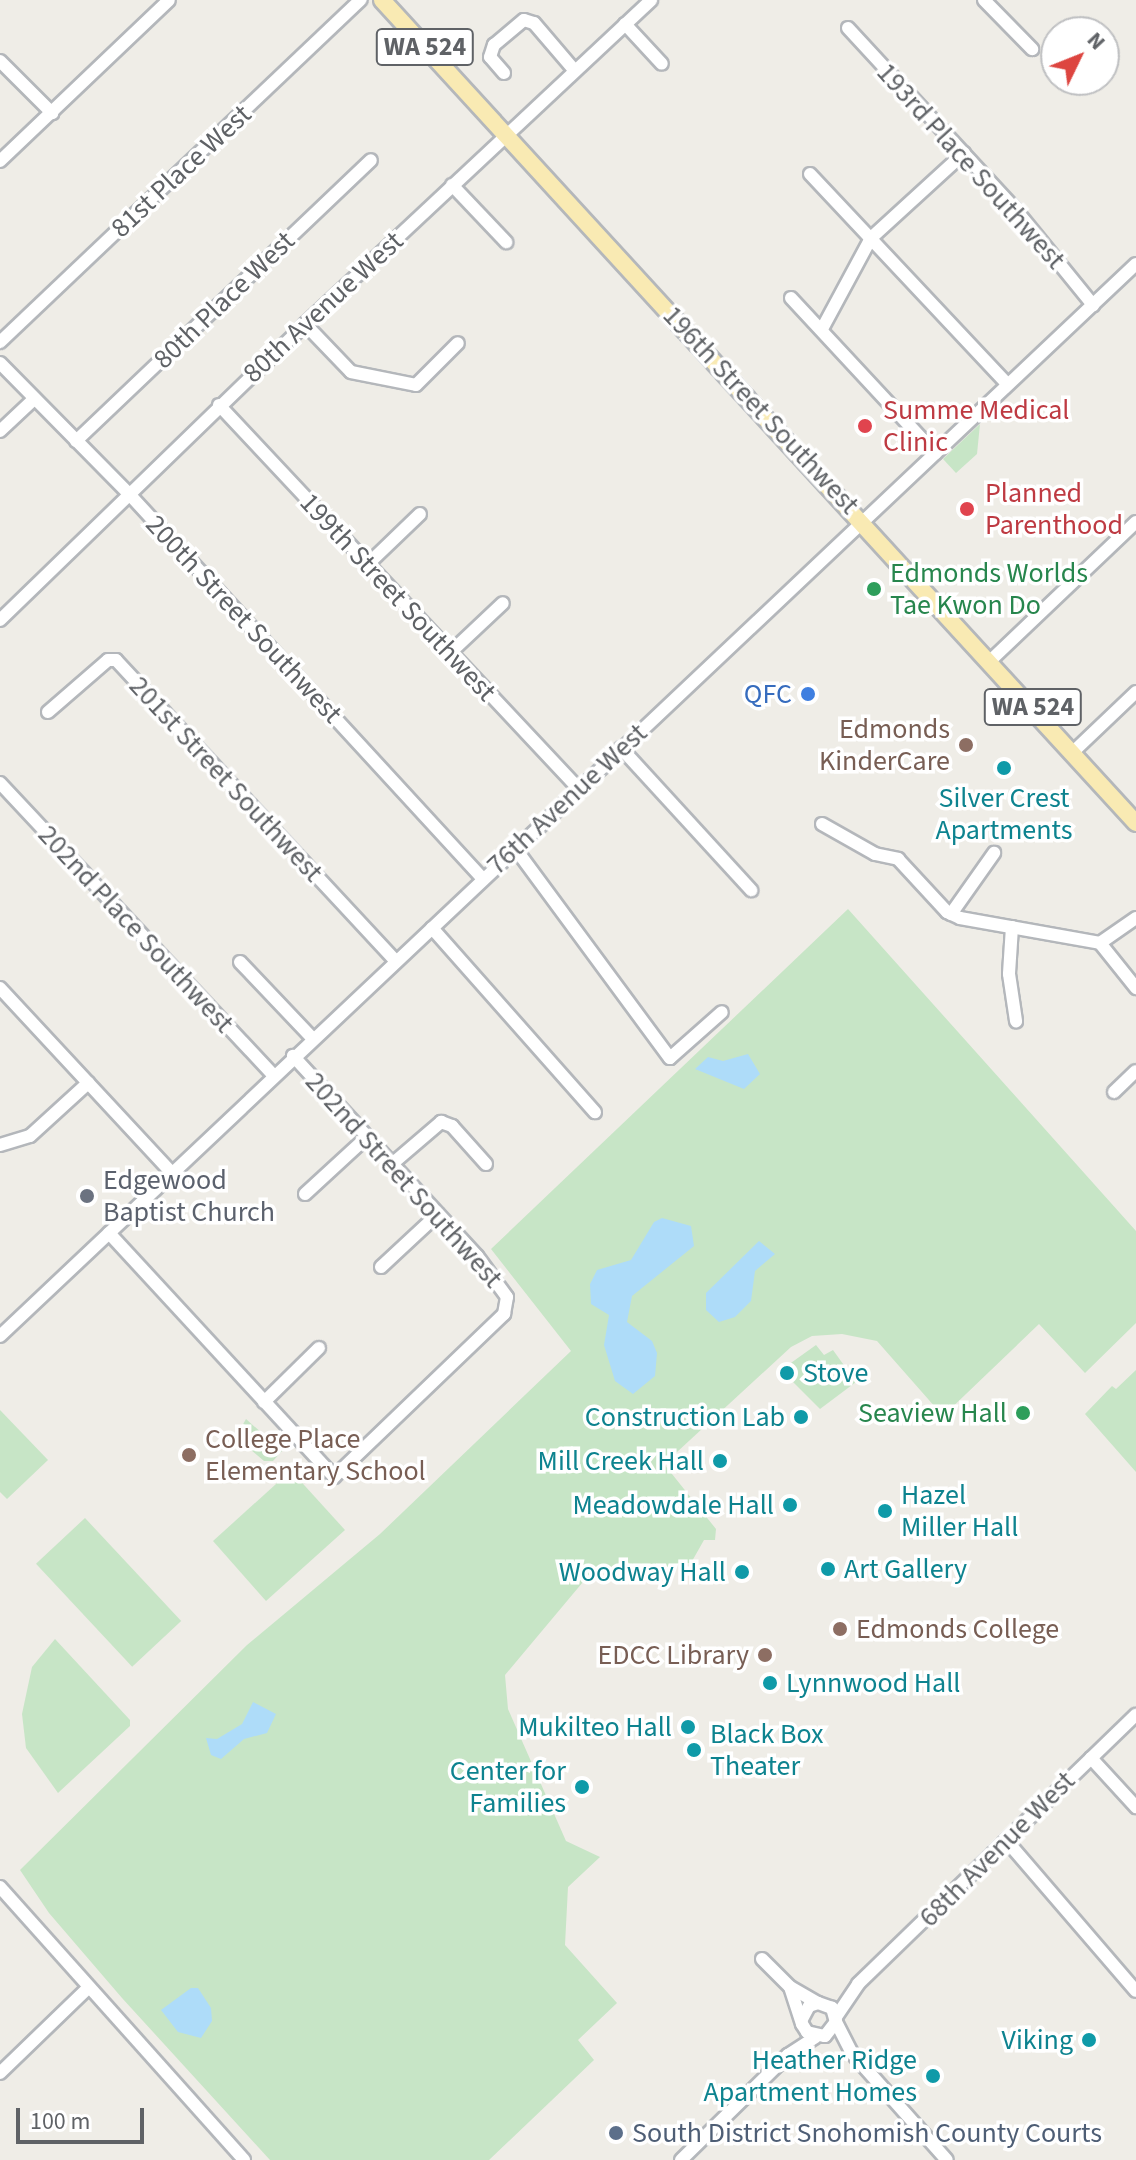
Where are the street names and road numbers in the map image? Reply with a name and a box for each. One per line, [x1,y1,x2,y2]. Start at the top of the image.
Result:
road number: WA 524 [375,25,475,69]
street label: 193rd Place Southwest [870,56,1072,276]
street label: 81st Place West [104,98,258,244]
street label: 80th Place West [146,224,302,376]
street label: 80th Avenue West [236,224,410,390]
street label: 196th Street Southwest [656,299,866,521]
street label: 199th Street Southwest [293,486,503,708]
street label: 200th Street Southwest [139,508,349,730]
street label: 201st Street Southwest [122,669,330,889]
road number: WA 524 [983,685,1083,729]
street label: 76th Avenue West [480,716,654,882]
street label: 202nd Place Southwest [31,818,241,1040]
street label: 202nd Street Southwest [298,1065,510,1295]
street label: 68th Avenue West [912,1764,1082,1934]

